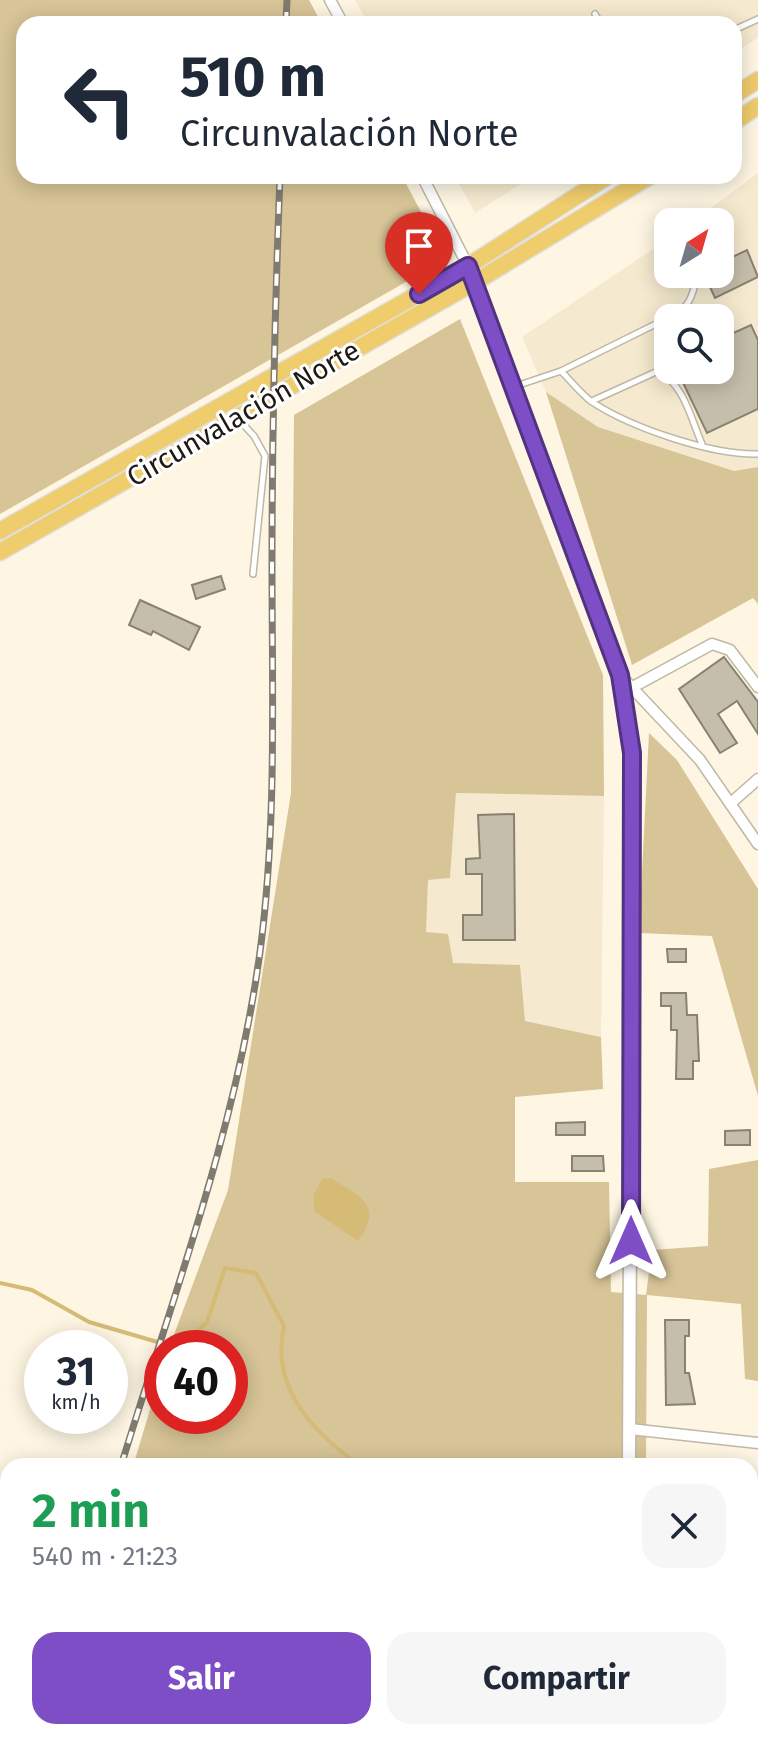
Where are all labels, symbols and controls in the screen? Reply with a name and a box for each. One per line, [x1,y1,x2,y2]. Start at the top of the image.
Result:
text: 510 m [180,44,326,111]
icon: left [48,48,152,152]
text: Circunvalación Norte [180,112,519,156]
north arrow [654,208,734,288]
map controls [654,208,734,384]
pin [385,212,453,294]
icon: arrive [397,224,441,268]
button: search [654,304,734,384]
street label: Circunvalación Norte [121,333,366,494]
position arrow [589,1199,673,1283]
speed limit sign: 40 [144,1330,248,1434]
text: 31 [57,1348,95,1396]
text: km/h [51,1390,101,1414]
text: 2 min [32,1482,150,1540]
button: close [642,1484,726,1568]
text: 540 m · 21:23 [32,1541,178,1572]
button: Salir [32,1632,371,1724]
button: Compartir [387,1632,726,1724]

